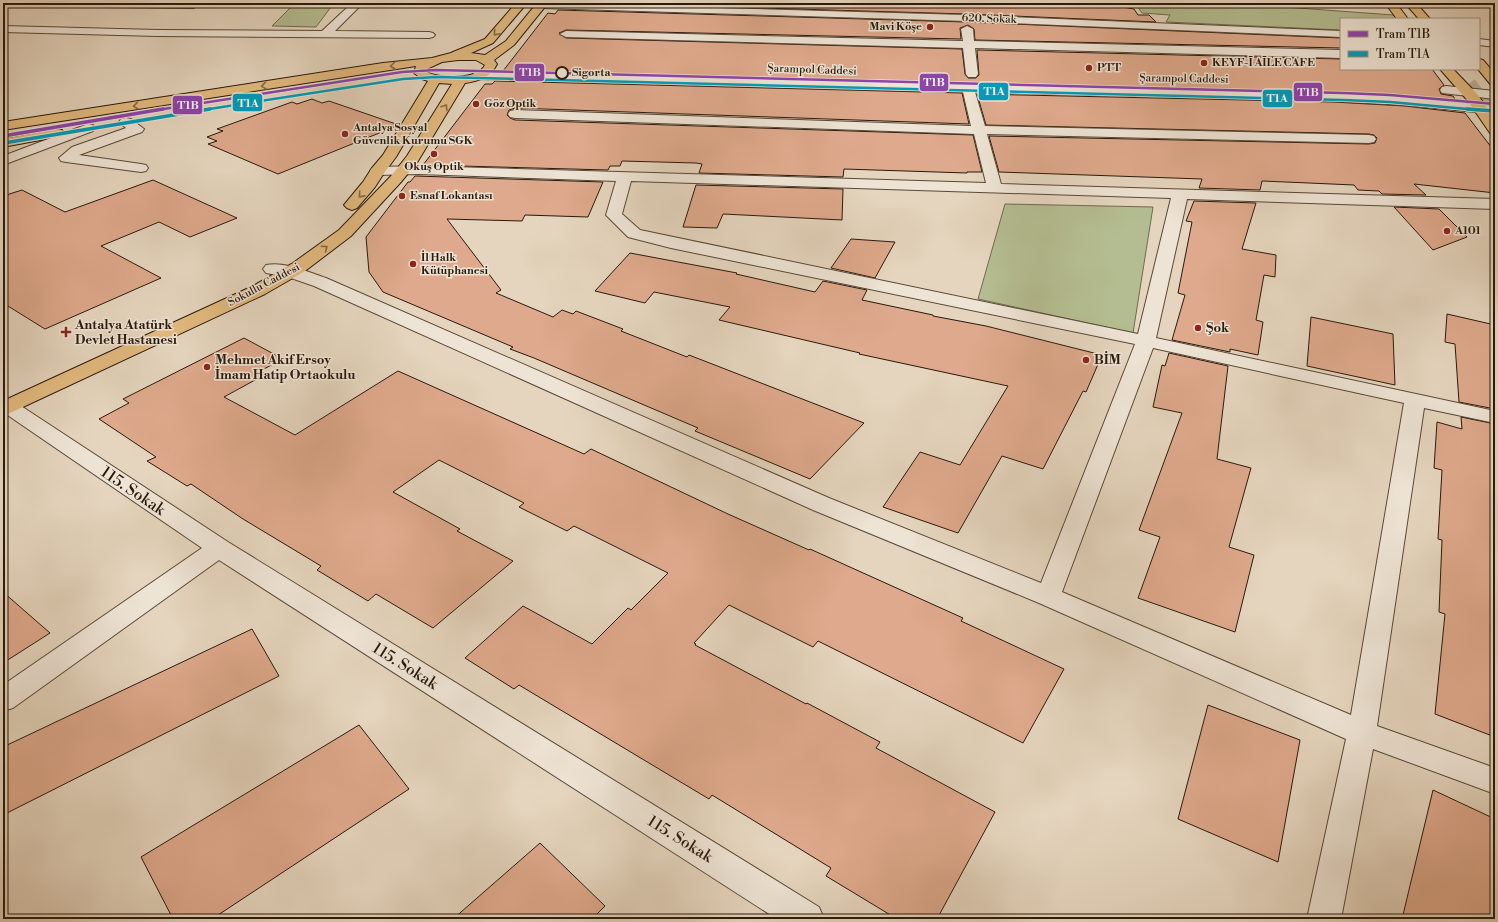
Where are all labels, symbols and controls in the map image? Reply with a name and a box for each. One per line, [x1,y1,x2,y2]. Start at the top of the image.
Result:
street label: 620. Sokak [961,11,1018,27]
legend [1340,18,1480,70]
place label: Mavi Köşe [869,20,922,34]
marker: Mavi Köşe [925,22,935,32]
text: Tram T1B [1376,27,1430,42]
one-way arrow [494,28,501,35]
text: Tram T1A [1376,47,1431,62]
place label: KEYF-Ī AĪLE CAFE [1212,56,1315,70]
marker: KEYF-Ī AĪLE CAFE [1199,58,1209,68]
one-way arrow [390,61,396,70]
street label: Şarampol Caddesi [767,61,857,79]
place label: PTT [1097,61,1121,75]
line badge: T1B [514,63,545,82]
marker: PTT [1084,63,1094,73]
text: T1B [519,66,541,80]
marker: Sigorta [555,66,569,80]
place label: Sigorta [572,66,610,80]
street label: Şarampol Caddesi [1139,71,1229,87]
line badge: T1B [919,73,949,92]
text: T1B [923,76,945,90]
one-way arrow [261,81,267,90]
line badge: T1A [978,82,1009,101]
line badge: T1B [1293,82,1323,102]
text: T1A [983,85,1006,99]
text: T1B [1297,86,1319,100]
line badge: T1A [1262,89,1293,108]
text: T1A [1266,92,1289,106]
line badge: T1A [232,93,263,112]
line badge: T1B [172,95,203,115]
text: T1A [237,97,260,111]
place label: Göz Optik [484,97,537,111]
text: T1B [177,99,199,113]
marker: Göz Optik [471,99,481,109]
one-way arrow [133,101,139,110]
one-way arrow [440,104,447,111]
place label: Antalya Sosyal Güvenlik Kurumu SGK [352,121,474,148]
marker: Antalya Sosyal Güvenlik Kurumu SGK [340,129,350,139]
marker: Okuş Optik [429,149,439,159]
place label: Okuş Optik [404,160,464,174]
place label: Esnaf Lokantası [410,189,493,203]
one-way arrow [359,190,366,197]
marker: Esnaf Lokantası [397,191,407,201]
place label: A101 [1454,224,1481,238]
marker: A101 [1442,226,1452,236]
one-way arrow [321,246,328,253]
place label: İl Halk Kütüphanesi [421,250,488,278]
marker: İl Halk Kütüphanesi [408,259,418,269]
street label: Sokullu Caddesi [226,260,303,310]
place label: Antalya Atatürk Devlet Hastanesi [74,317,177,348]
place label: Şok [1206,320,1230,336]
marker: Şok [1193,323,1203,333]
marker: Antalya Atatürk Devlet Hastanesi [60,326,72,338]
place label: BİM [1094,351,1121,368]
place label: Mehmet Akif Ersoy İmam Hatip Ortaokulu [215,352,355,383]
marker: BİM [1081,355,1091,365]
marker: Mehmet Akif Ersoy İmam Hatip Ortaokulu [202,362,212,372]
street label: 115. Sokak [97,462,170,521]
street label: 115. Sokak [369,638,443,695]
street label: 115. Sokak [644,811,718,868]

